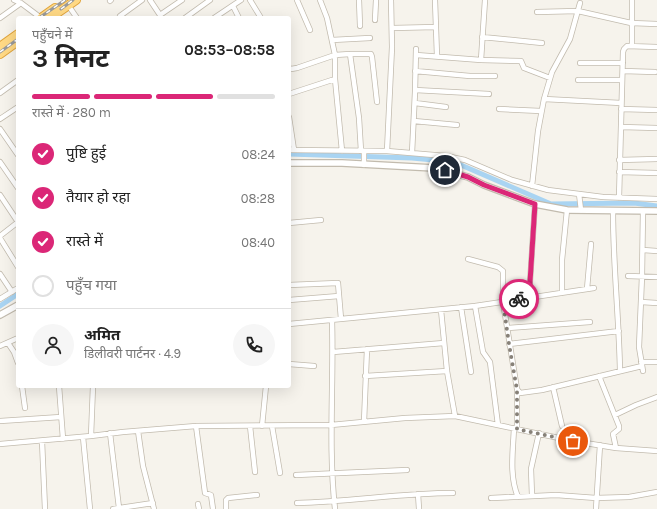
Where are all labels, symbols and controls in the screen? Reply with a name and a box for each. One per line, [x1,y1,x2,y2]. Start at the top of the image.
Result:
text: पहुँचने में [32,27,73,42]
text: 08:53–08:58 [184,41,275,59]
text: 3 मिनट [32,43,109,74]
text: रास्ते में · 280 m [32,105,111,120]
icon: check [32,143,54,165]
text: पुष्टि हुई [66,144,106,162]
text: 08:24 [242,147,275,162]
pin [428,153,462,187]
icon: home [434,159,456,181]
icon: check [32,187,54,209]
text: तैयार हो रहा [66,188,130,206]
text: 08:28 [241,191,275,206]
icon: check [32,231,54,253]
text: रास्ते में [66,232,103,250]
text: 08:40 [241,235,275,250]
text: पहुँच गया [66,276,117,294]
courier [499,279,539,319]
icon: bike [508,288,530,310]
button: person [32,324,74,366]
button: phone [233,324,275,366]
text: अमित [84,326,120,344]
text: डिलीवरी पार्टनर · 4.9 [84,346,181,361]
pin [556,424,590,458]
icon: bag [562,430,584,452]

